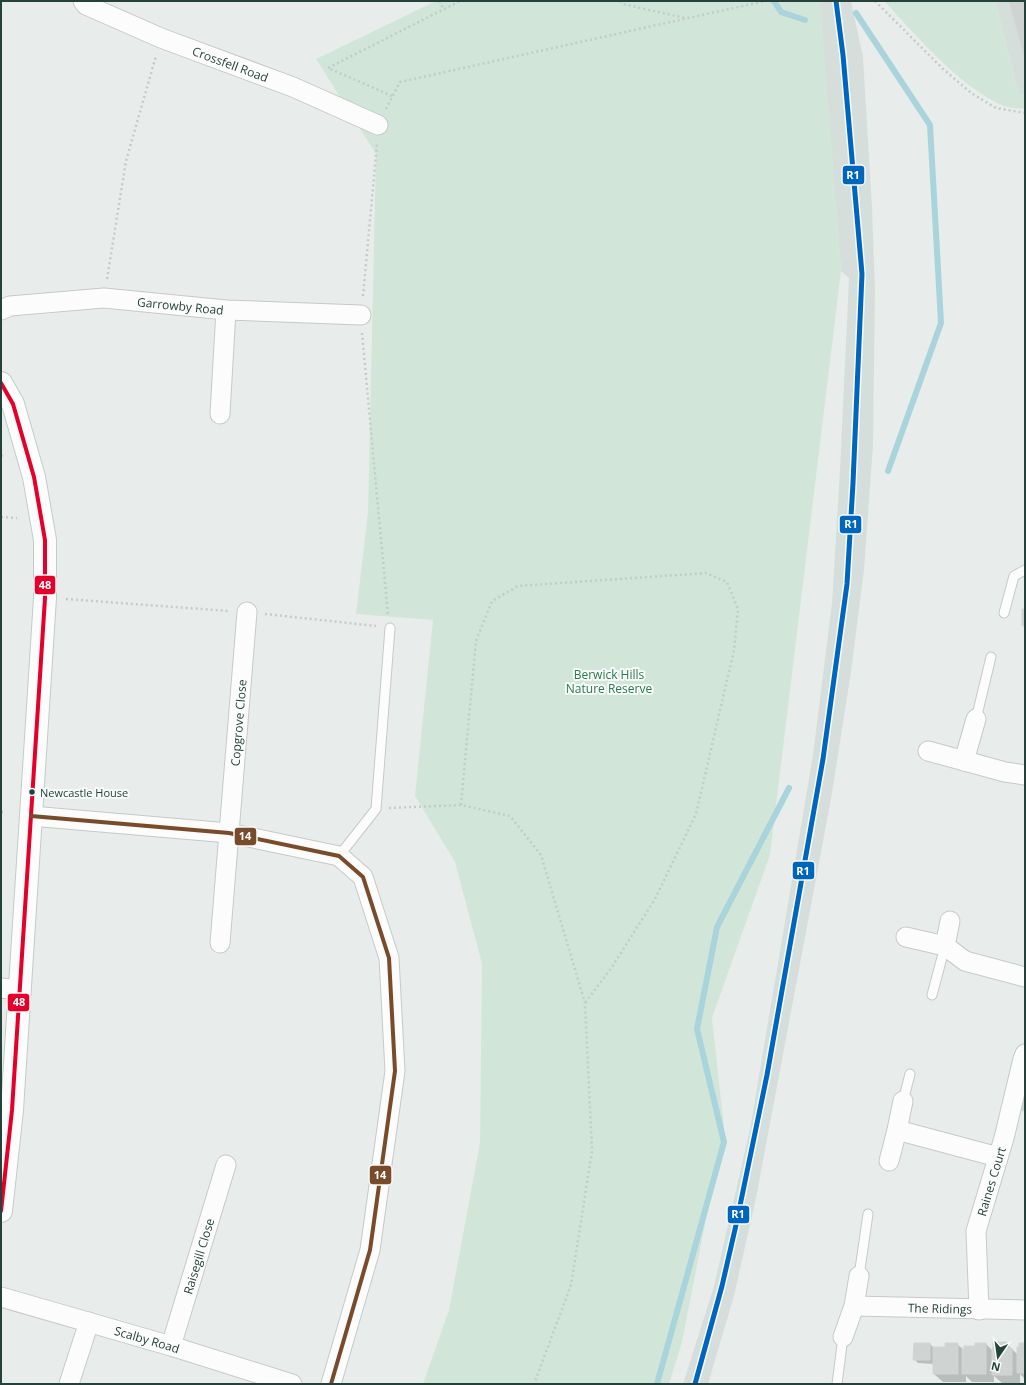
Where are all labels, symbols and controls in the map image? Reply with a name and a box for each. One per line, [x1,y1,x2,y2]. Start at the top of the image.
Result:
street label: Crossfell Road [190,42,271,86]
line badge: R1 [842,165,865,185]
text: R1 [846,167,860,182]
street label: Garrowby Road [136,293,225,318]
line badge: R1 [839,515,862,534]
text: R1 [844,516,858,531]
line badge: 48 [34,575,56,595]
text: 48 [39,577,51,592]
park label: Berwick Hills Nature Reserve [566,666,652,697]
street label: Copgrove Close [226,678,250,767]
place label: Newcastle House [40,785,128,800]
marker: Newcastle House [27,787,37,797]
line badge: 14 [234,827,257,846]
text: 14 [239,828,252,843]
line badge: R1 [792,861,815,880]
text: R1 [796,863,810,878]
line badge: 48 [7,993,30,1012]
text: 48 [13,994,25,1009]
street label: Raines Court [973,1145,1009,1218]
line badge: 14 [369,1165,392,1185]
text: 14 [374,1167,387,1182]
line badge: R1 [727,1205,750,1224]
text: R1 [731,1206,745,1221]
street label: Raisegill Close [179,1216,218,1296]
street label: The Ridings [908,1299,973,1317]
street label: Scalby Road [112,1322,182,1357]
north arrow [978,1337,1018,1377]
text: N [990,1359,1002,1376]

